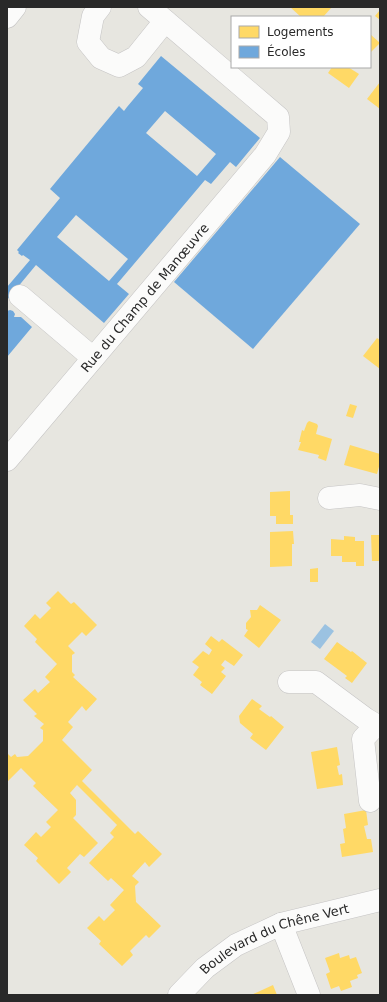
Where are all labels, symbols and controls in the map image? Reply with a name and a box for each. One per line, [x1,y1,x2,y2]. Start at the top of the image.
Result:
legend [231,16,371,68]
text: Logements [267,25,333,39]
text: Écoles [267,44,306,59]
street label: Rue du Champ de Manœuvre [78,220,212,375]
street label: Boulevard du Chêne Vert [197,901,351,977]

